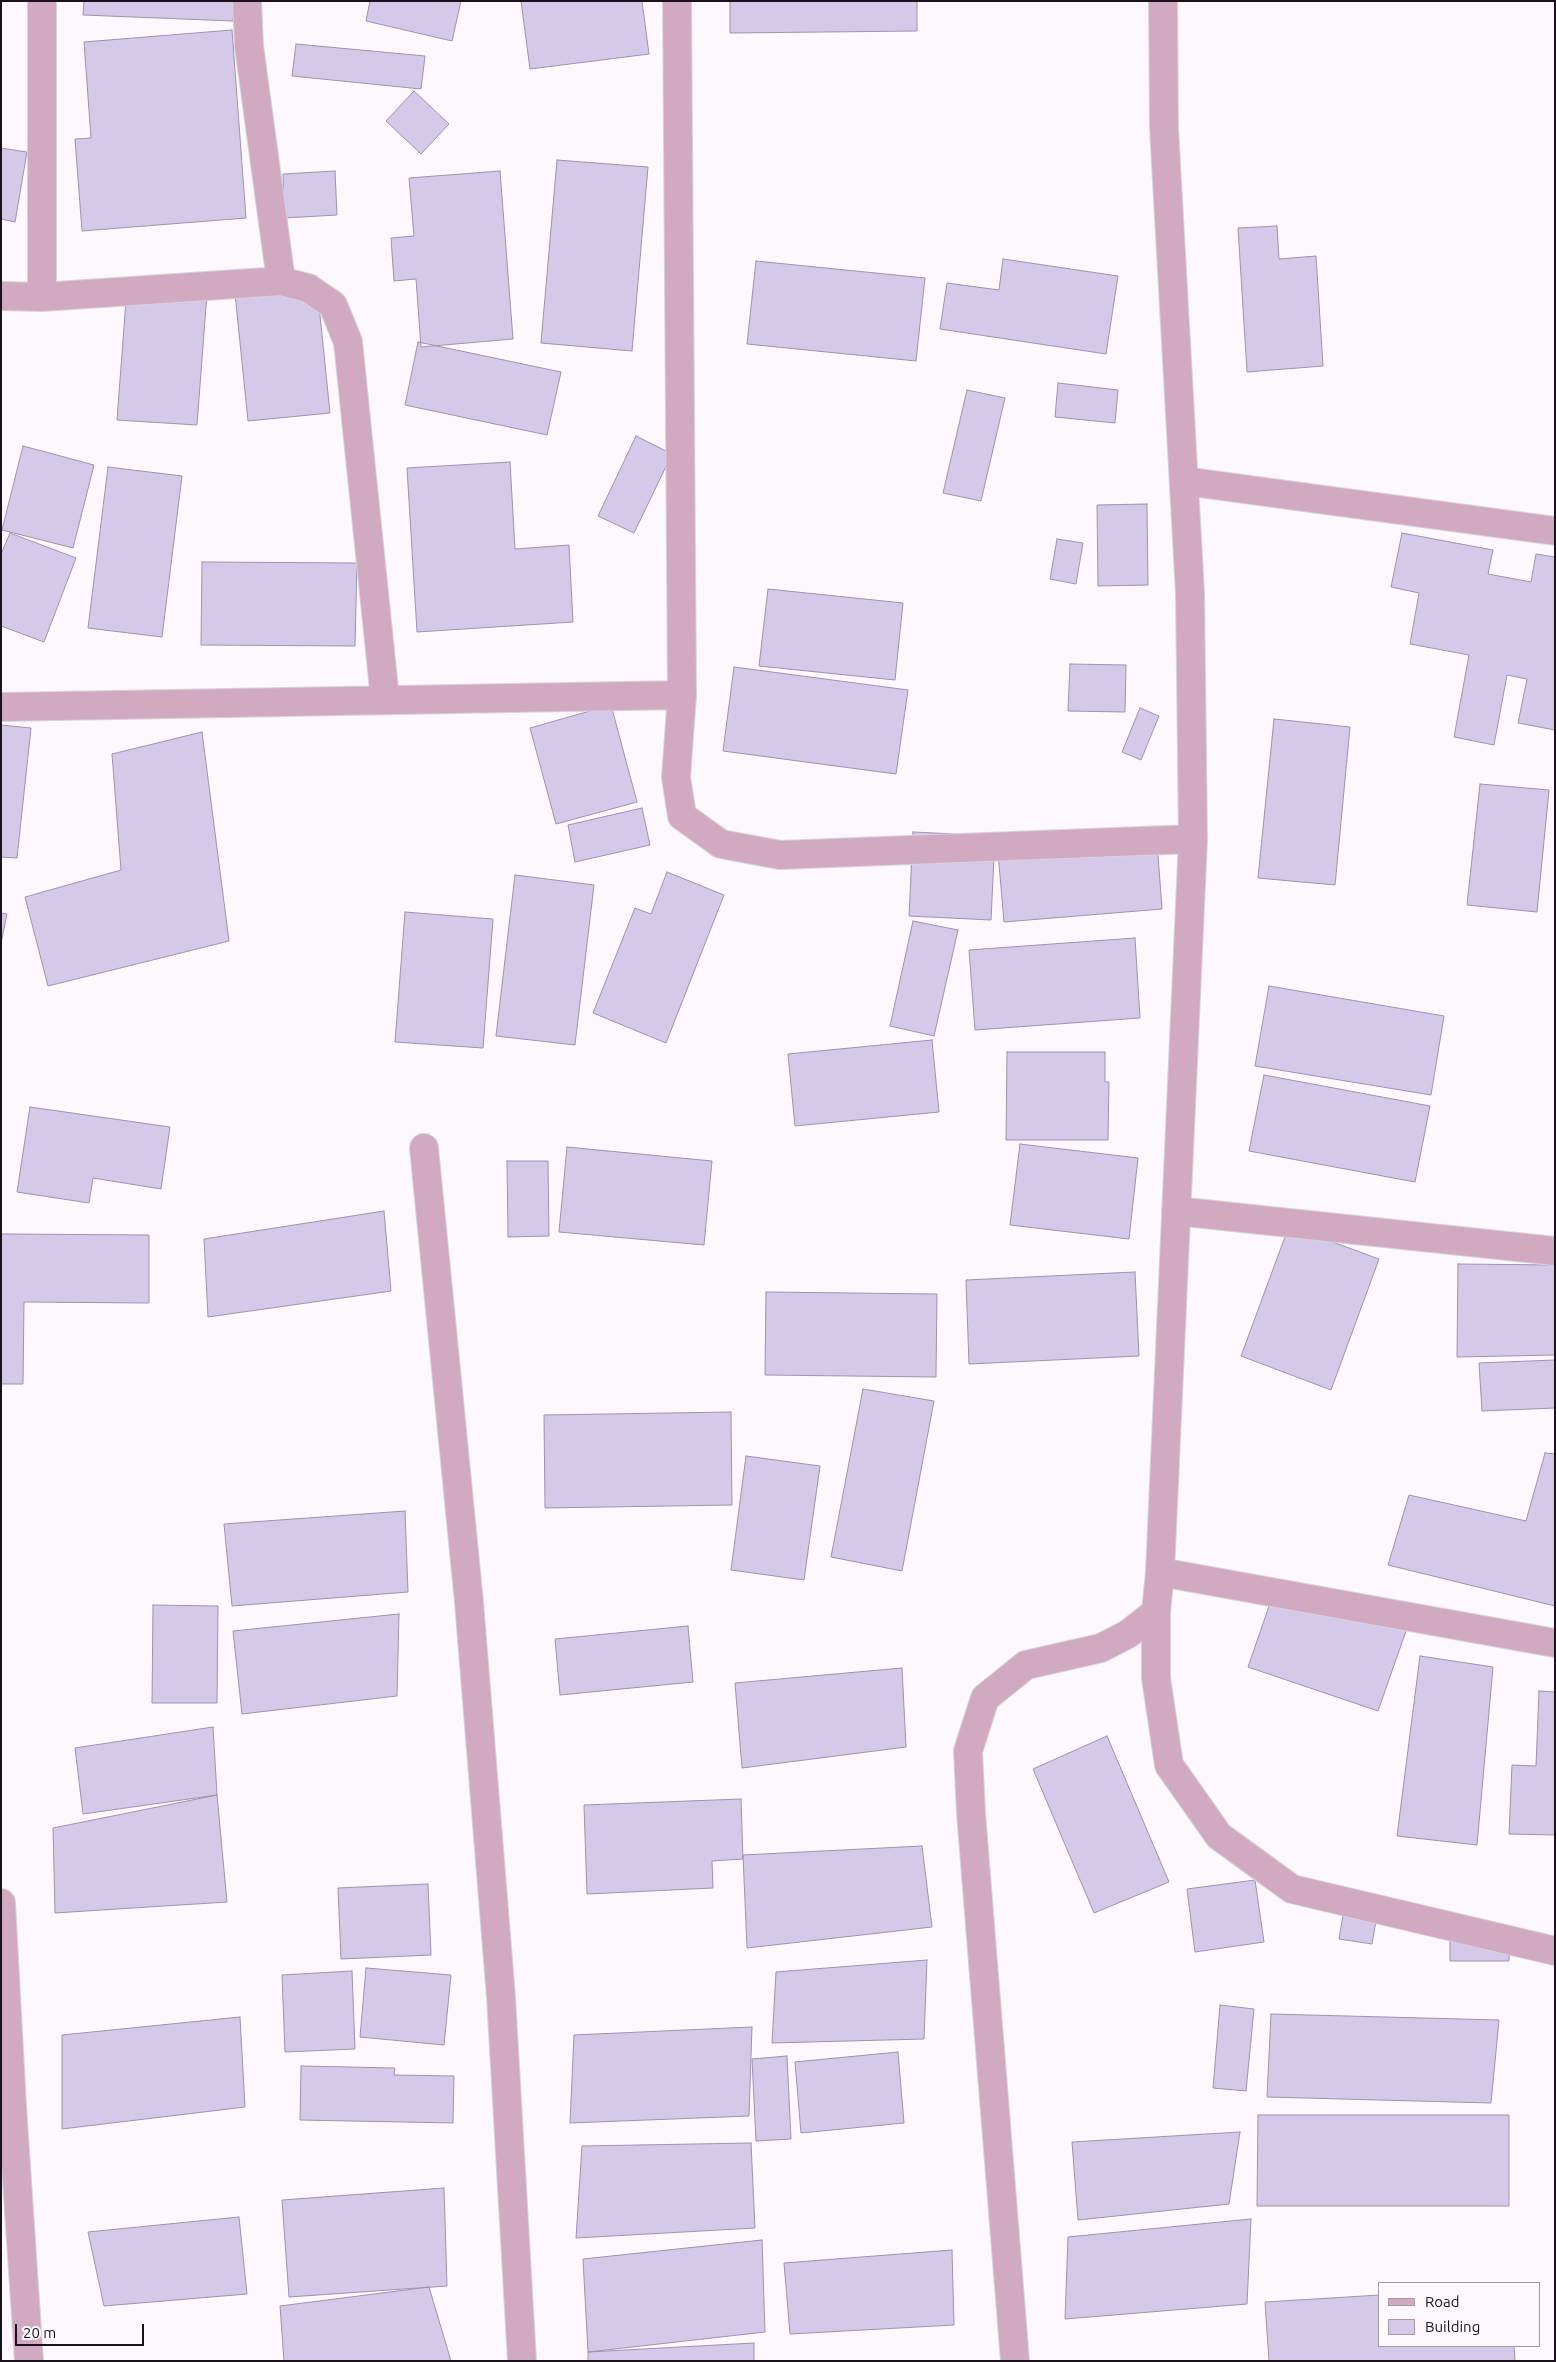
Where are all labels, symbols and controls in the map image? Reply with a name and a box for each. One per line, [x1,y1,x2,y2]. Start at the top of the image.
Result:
legend [1378,2282,1541,2347]
text: Road [1425,2293,1460,2310]
scale bar [18,2314,146,2346]
text: Building [1425,2318,1480,2335]
text: 20 m [23,2324,56,2341]

